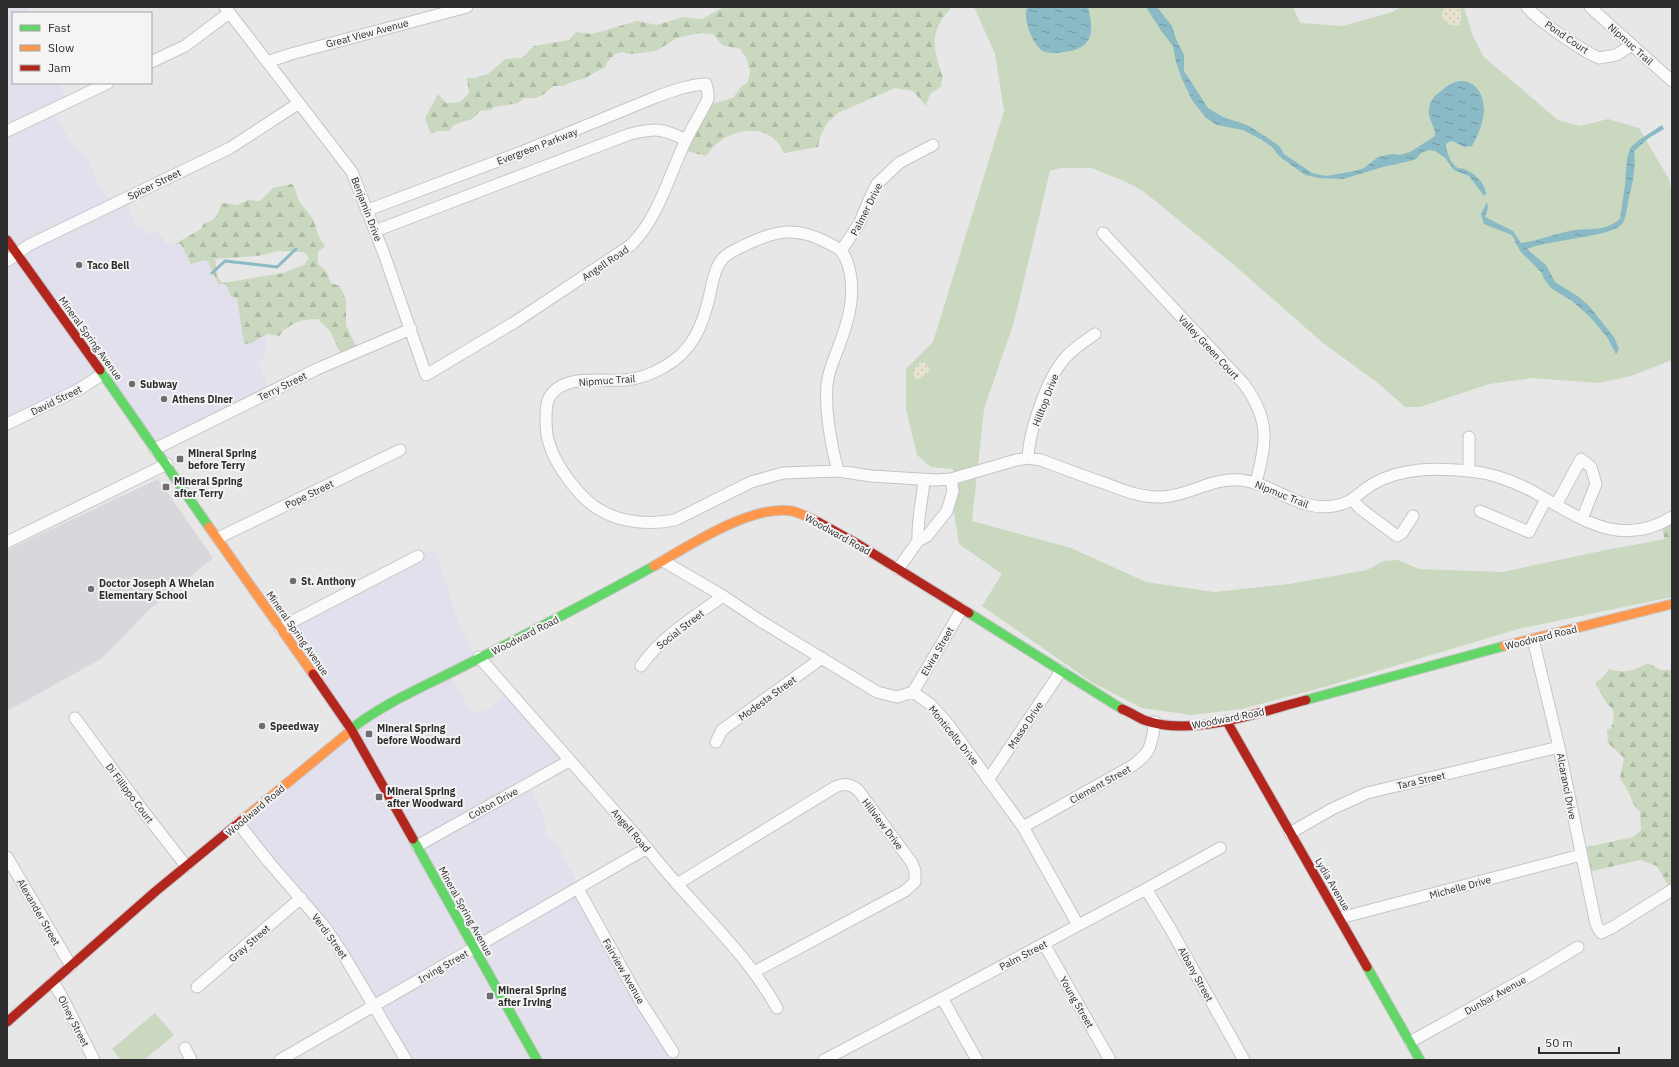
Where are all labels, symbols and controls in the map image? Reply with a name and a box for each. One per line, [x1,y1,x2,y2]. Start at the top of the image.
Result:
legend [12,12,152,84]
street label: Great View Avenue [325,16,410,51]
street label: Pond Court [1542,18,1591,57]
text: Fast [48,20,71,35]
street label: Nipmuc Trail [1605,21,1656,68]
text: Slow [48,40,74,55]
text: Jam [48,60,71,75]
street label: Evergreen Parkway [495,125,579,168]
street label: Spicer Street [125,166,184,203]
street label: Benjamin Drive [348,175,385,244]
street label: Palmer Drive [848,180,886,238]
street label: Angell Road [579,243,631,284]
place label: Taco Bell [87,259,129,272]
marker: Taco Bell [74,260,84,270]
street label: Mineral Spring Avenue [56,294,126,383]
street label: Valley Green Court [1175,312,1242,383]
street label: Terry Street [256,369,309,404]
street label: Nipmuc Trail [578,372,636,389]
street label: Hilltop Drive [1029,372,1062,428]
place label: Subway [140,378,178,391]
marker: Subway [127,379,137,389]
street label: David Street [29,382,84,418]
place label: Athens Diner [172,393,233,406]
marker: Athens Diner [159,394,169,404]
place label: Mineral Spring before Terry [188,447,257,472]
marker: Mineral Spring before Terry [175,454,185,464]
place label: Mineral Spring after Terry [174,475,243,500]
street label: Pope Street [283,477,336,512]
street label: Nipmuc Trail [1253,478,1311,511]
marker: Mineral Spring after Terry [161,482,171,492]
street label: Woodward Road [802,511,873,558]
place label: St. Anthony [301,575,357,588]
marker: St. Anthony [288,576,298,586]
place label: Doctor Joseph A Whelan Elementary School [99,577,214,602]
marker: Doctor Joseph A Whelan Elementary School [86,584,96,594]
street label: Mineral Spring Avenue [263,588,332,679]
street label: Social Street [654,606,707,652]
street label: Woodward Road [490,613,561,658]
street label: Woodward Road [1504,622,1578,653]
street label: Elvira Street [918,624,957,678]
street label: Modesta Street [736,673,799,724]
street label: Masso Drive [1005,699,1046,751]
street label: Monticello Drive [926,703,982,768]
street label: Woodward Road [1191,705,1265,732]
place label: Speedway [270,720,320,733]
marker: Speedway [257,721,267,731]
place label: Mineral Spring before Woodward [377,722,461,747]
marker: Mineral Spring before Woodward [364,729,374,739]
street label: Alcaranci Drive [1554,752,1579,821]
street label: Di Fillippo Court [103,761,157,826]
street label: Clement Street [1068,762,1133,807]
street label: Tara Street [1396,769,1447,792]
street label: Woodward Road [223,782,288,839]
street label: Colton Drive [466,784,521,822]
place label: Mineral Spring after Woodward [387,785,463,810]
marker: Mineral Spring after Woodward [374,792,384,802]
street label: Hillview Drive [859,796,906,853]
street label: Angell Road [608,806,653,855]
street label: Lydia Avenue [1312,855,1353,913]
street label: Mineral Spring Avenue [436,864,496,959]
street label: Michelle Drive [1428,873,1493,902]
street label: Alexander Street [14,876,63,949]
street label: Verdi Street [309,911,351,962]
street label: Gray Street [226,922,273,965]
street label: Fairview Avenue [600,936,648,1007]
street label: Palm Street [997,937,1050,974]
street label: Albany Street [1175,945,1216,1004]
street label: Irving Street [416,947,471,986]
street label: Dunbar Avenue [1462,973,1529,1018]
street label: Young Street [1057,974,1097,1031]
place label: Mineral Spring after Irving [498,984,567,1009]
marker: Mineral Spring after Irving [485,991,495,1001]
street label: Olney Street [55,993,92,1049]
scale bar [1539,1029,1619,1055]
text: 50 m [1545,1035,1573,1050]

